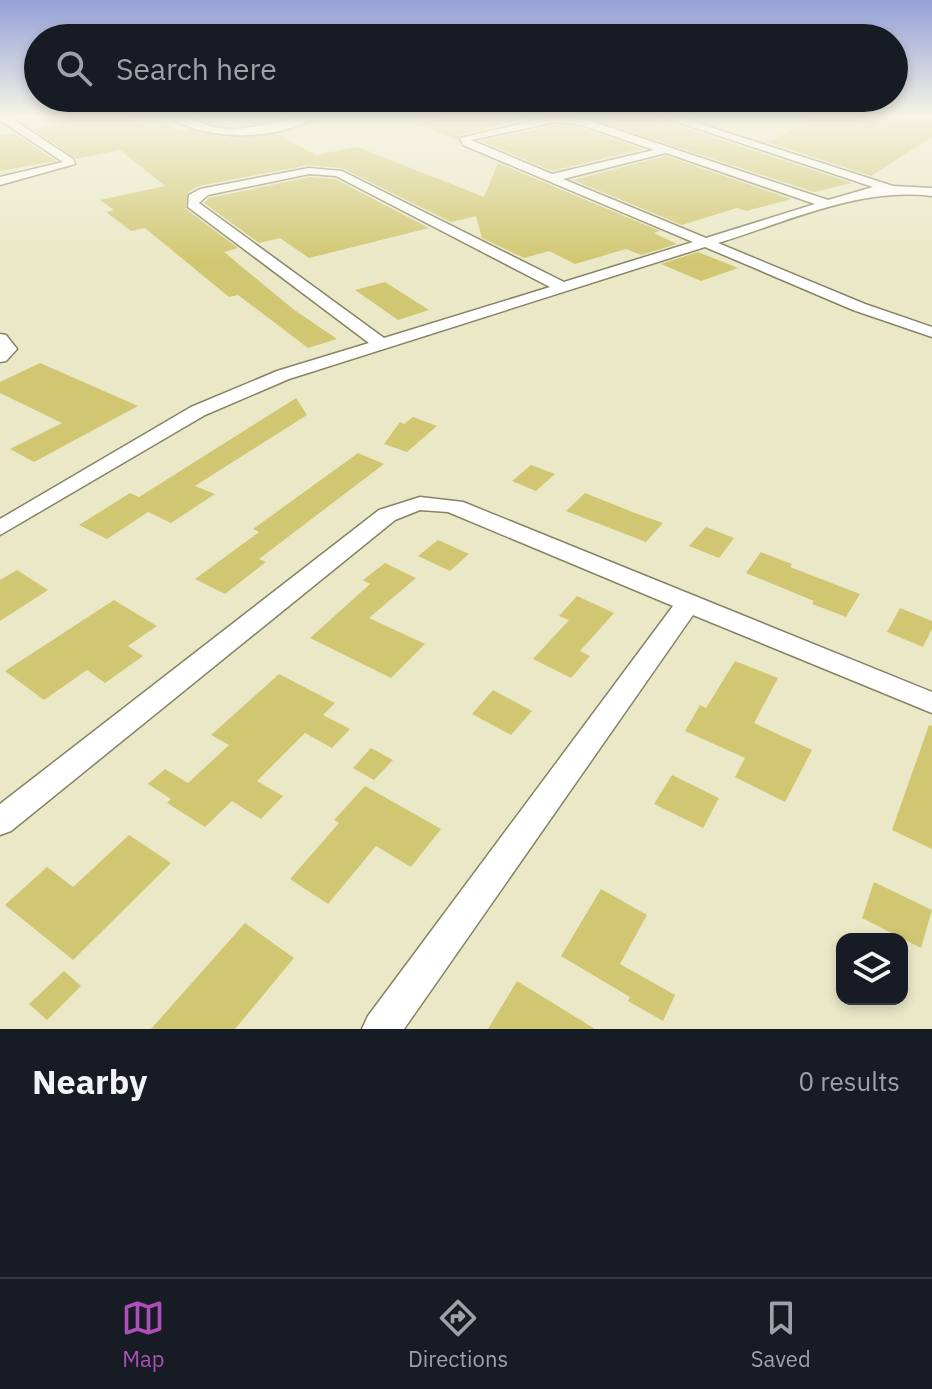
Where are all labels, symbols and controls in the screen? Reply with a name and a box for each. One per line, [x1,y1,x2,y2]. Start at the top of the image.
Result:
search box [24,24,908,112]
icon: search [52,46,96,90]
text: Search here [116,49,277,88]
map controls [836,933,908,1005]
button: layers [836,933,908,1005]
text: Nearby [32,1059,147,1103]
text: 0 results [798,1064,900,1098]
tab: Map [121,1296,165,1373]
tab: Directions [408,1296,508,1373]
tab: Saved [751,1296,811,1373]

